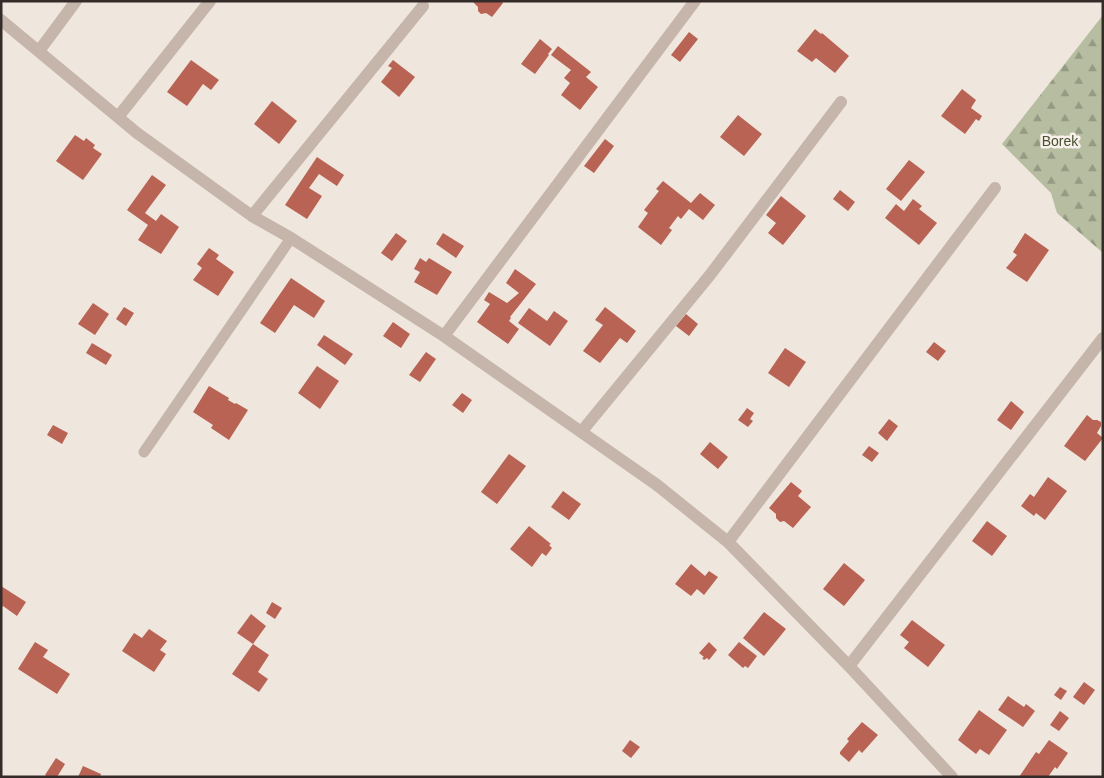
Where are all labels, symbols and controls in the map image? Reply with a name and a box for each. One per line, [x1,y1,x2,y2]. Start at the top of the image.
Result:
park label: Borek [1042,133,1079,149]

